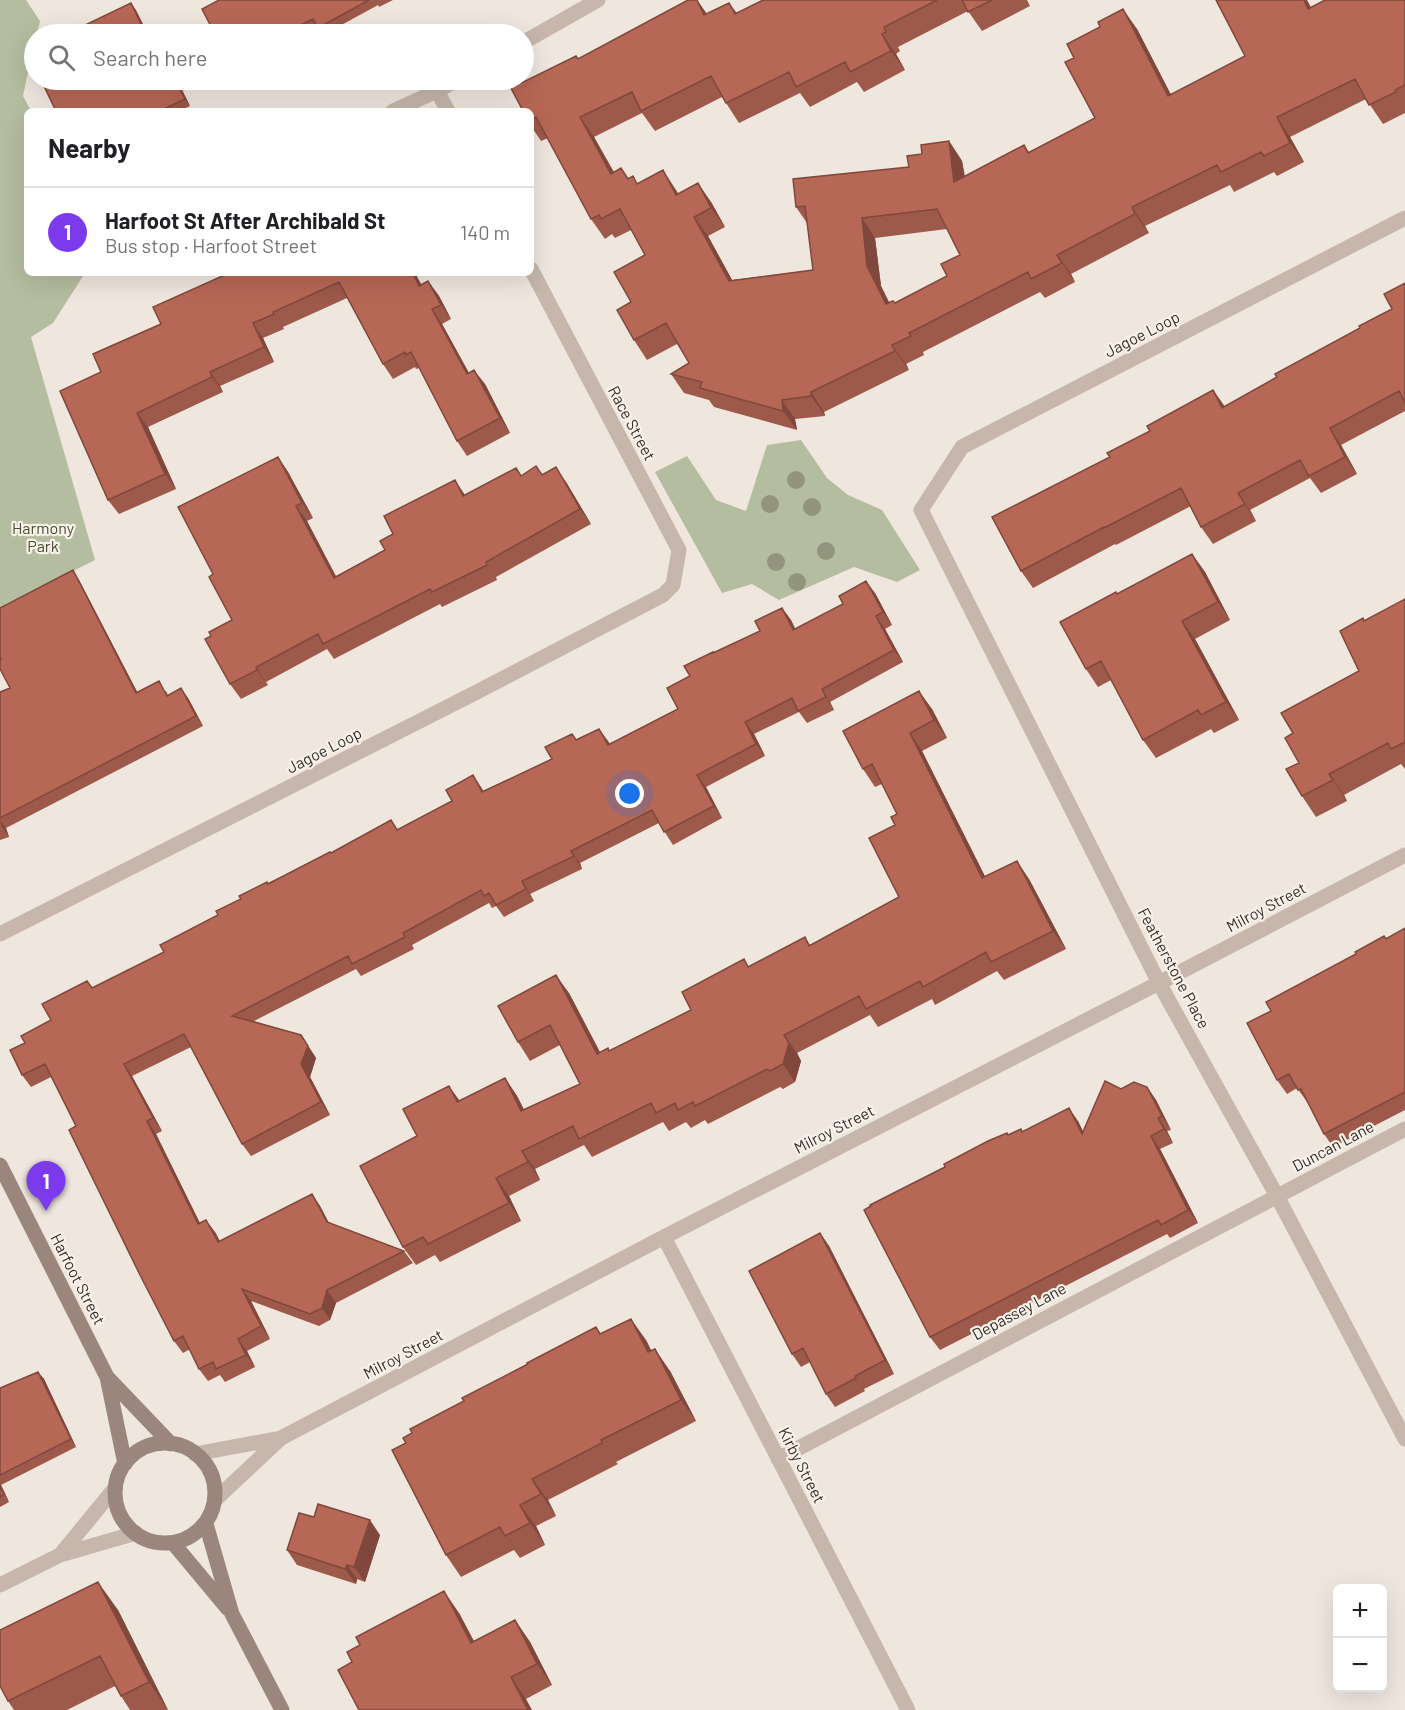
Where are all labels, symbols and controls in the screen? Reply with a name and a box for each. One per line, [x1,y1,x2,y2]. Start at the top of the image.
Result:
search box [24,24,534,90]
icon: search [45,41,78,74]
text: Search here [93,44,207,70]
text: Nearby [48,132,130,163]
text: Harfoot St After Archibald St [105,207,385,233]
text: 1 [64,220,71,244]
text: 140 m [460,220,510,244]
text: Bus stop · Harfoot Street [105,233,317,257]
street label: Jagoe Loop [1101,307,1183,361]
street label: Race Street [605,382,660,463]
park label: Harmony Park [12,518,75,555]
street label: Jagoe Loop [283,723,365,777]
your location [615,779,644,808]
street label: Milroy Street [1223,878,1309,936]
street label: Featherstone Place [1135,904,1214,1031]
street label: Milroy Street [790,1100,877,1157]
street label: Duncan Lane [1289,1116,1377,1175]
pin: 1 [26,1162,66,1211]
street label: Harfoot Street [47,1230,110,1327]
street label: Depassey Lane [968,1278,1069,1343]
street label: Milroy Street [360,1325,446,1383]
street label: Kirby Street [775,1424,830,1506]
map controls [1333,1584,1387,1692]
button: + [1333,1584,1387,1638]
button: − [1333,1638,1387,1692]

